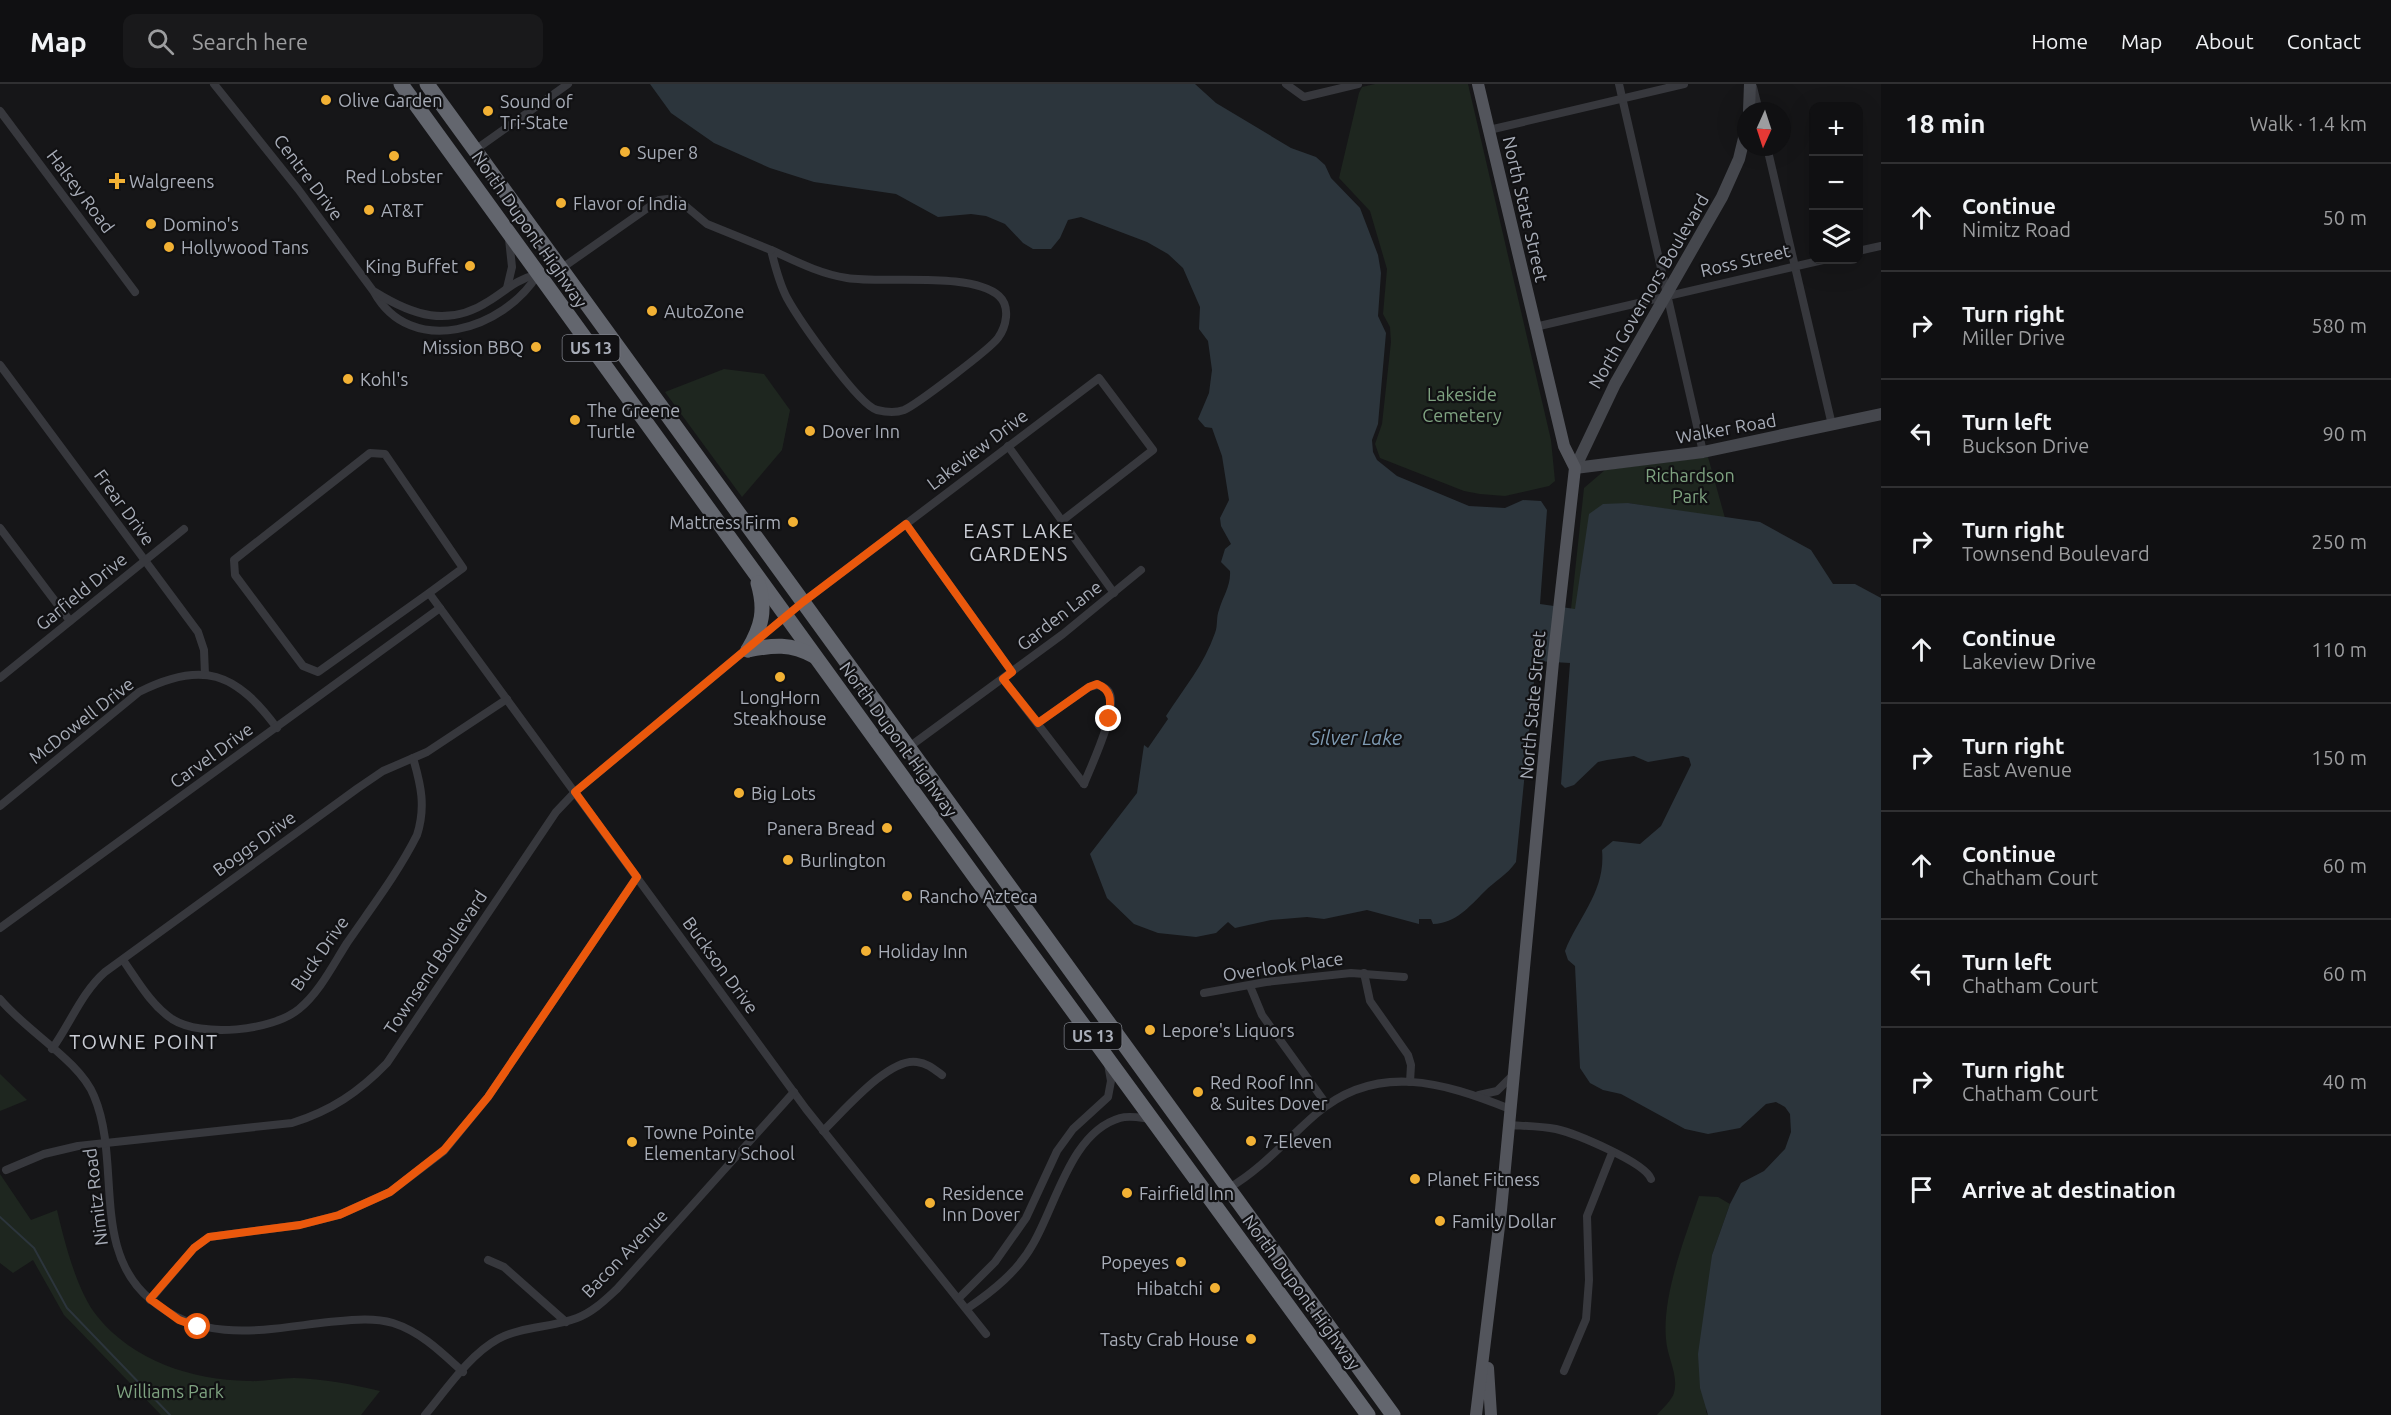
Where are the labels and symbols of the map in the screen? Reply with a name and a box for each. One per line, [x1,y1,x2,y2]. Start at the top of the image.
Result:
place label: Olive Garden [338,90,443,110]
place label: Sound of Tri-State [500,91,573,132]
marker: Olive Garden [319,93,333,107]
north arrow [1737,102,1791,156]
marker: Sound of Tri-State [481,104,495,118]
street label: Centre Drive [270,130,348,224]
street label: North State Street [1500,134,1552,284]
place label: Super 8 [637,142,698,162]
marker: Super 8 [618,145,632,159]
street label: Halsey Road [43,146,119,236]
street label: North Dupont Highway [468,147,592,311]
marker: Red Lobster [387,149,401,163]
place label: Red Lobster [345,166,443,186]
place label: Walgreens [129,171,215,191]
marker: Walgreens [110,174,124,188]
street label: North Governors Boulevard [1584,190,1712,392]
place label: Flavor of India [573,193,687,213]
marker: Flavor of India [554,196,568,210]
place label: AT&T [381,200,424,220]
marker: AT&T [362,203,376,217]
place label: Domino's [163,214,239,234]
marker: Domino's [144,217,158,231]
place label: Hollywood Tans [181,237,309,257]
marker: Hollywood Tans [162,240,176,254]
street label: Ross Street [1698,240,1792,280]
place label: King Buffet [365,256,458,276]
marker: King Buffet [463,259,477,273]
place label: AutoZone [664,301,744,321]
marker: AutoZone [645,304,659,318]
road number: US 13 [562,335,620,361]
place label: Mission BBQ [422,337,524,358]
marker: Mission BBQ [529,340,543,354]
place label: Kohl's [360,369,409,389]
marker: Kohl's [341,372,355,386]
park label: Lakeside Cemetery [1422,384,1502,425]
place label: The Greene Turtle [587,400,680,441]
street label: Lakeview Drive [923,405,1031,493]
street label: Walker Road [1674,409,1778,447]
marker: The Greene Turtle [568,413,582,427]
place label: Dover Inn [822,421,900,441]
marker: Dover Inn [803,424,817,438]
street label: Frear Drive [91,465,159,549]
park label: Richardson Park [1645,465,1735,506]
place label: Mattress Firm [669,512,781,532]
marker: Mattress Firm [786,515,800,529]
district label: EAST LAKE GARDENS [963,519,1075,565]
street label: Garfield Drive [32,548,130,634]
street label: Garden Lane [1013,576,1105,654]
street label: North State Street [1516,630,1548,780]
street label: North Dupont Highway [836,658,962,821]
marker: LongHorn Steakhouse [773,670,787,684]
street label: McDowell Drive [25,673,137,767]
place label: LongHorn Steakhouse [733,687,827,728]
route end [1095,705,1121,731]
street label: Carvel Drive [166,718,256,792]
water label: Silver Lake [1309,726,1402,749]
place label: Big Lots [751,783,816,803]
marker: Big Lots [732,786,746,800]
street label: Boggs Drive [209,806,299,880]
place label: Panera Bread [767,818,875,838]
marker: Panera Bread [880,821,894,835]
place label: Burlington [800,850,886,870]
marker: Burlington [781,853,795,867]
street label: Townsend Boulevard [380,886,490,1038]
place label: Rancho Azteca [919,886,1038,906]
marker: Rancho Azteca [900,889,914,903]
street label: Buck Drive [286,912,352,994]
street label: Buckson Drive [679,913,763,1017]
place label: Holiday Inn [878,941,968,961]
marker: Holiday Inn [859,944,873,958]
street label: Overlook Place [1221,948,1345,984]
place label: Lepore's Liquors [1162,1020,1295,1040]
road number: US 13 [1064,1023,1122,1049]
marker: Lepore's Liquors [1143,1023,1157,1037]
district label: TOWNE POINT [69,1030,219,1053]
place label: Red Roof Inn & Suites Dover [1210,1072,1328,1113]
marker: Red Roof Inn & Suites Dover [1191,1085,1205,1099]
place label: Towne Pointe Elementary School [644,1122,795,1163]
place label: 7-Eleven [1263,1131,1332,1151]
marker: 7-Eleven [1244,1134,1258,1148]
marker: Towne Pointe Elementary School [625,1135,639,1149]
street label: Nimitz Road [79,1147,111,1247]
place label: Planet Fitness [1427,1169,1540,1189]
marker: Planet Fitness [1408,1172,1422,1186]
place label: Residence Inn Dover [942,1183,1024,1224]
place label: Fairfield Inn [1139,1183,1234,1203]
marker: Fairfield Inn [1120,1186,1134,1200]
marker: Residence Inn Dover [923,1196,937,1210]
street label: Bacon Avenue [577,1205,671,1301]
street label: North Dupont Highway [1239,1211,1365,1374]
place label: Family Dollar [1452,1211,1556,1231]
marker: Family Dollar [1433,1214,1447,1228]
place label: Popeyes [1101,1252,1169,1272]
marker: Popeyes [1174,1255,1188,1269]
place label: Hibatchi [1136,1278,1203,1298]
marker: Hibatchi [1208,1281,1222,1295]
route start [184,1313,210,1339]
place label: Tasty Crab House [1100,1329,1239,1349]
marker: Tasty Crab House [1244,1332,1258,1346]
park label: Williams Park [116,1381,224,1401]

